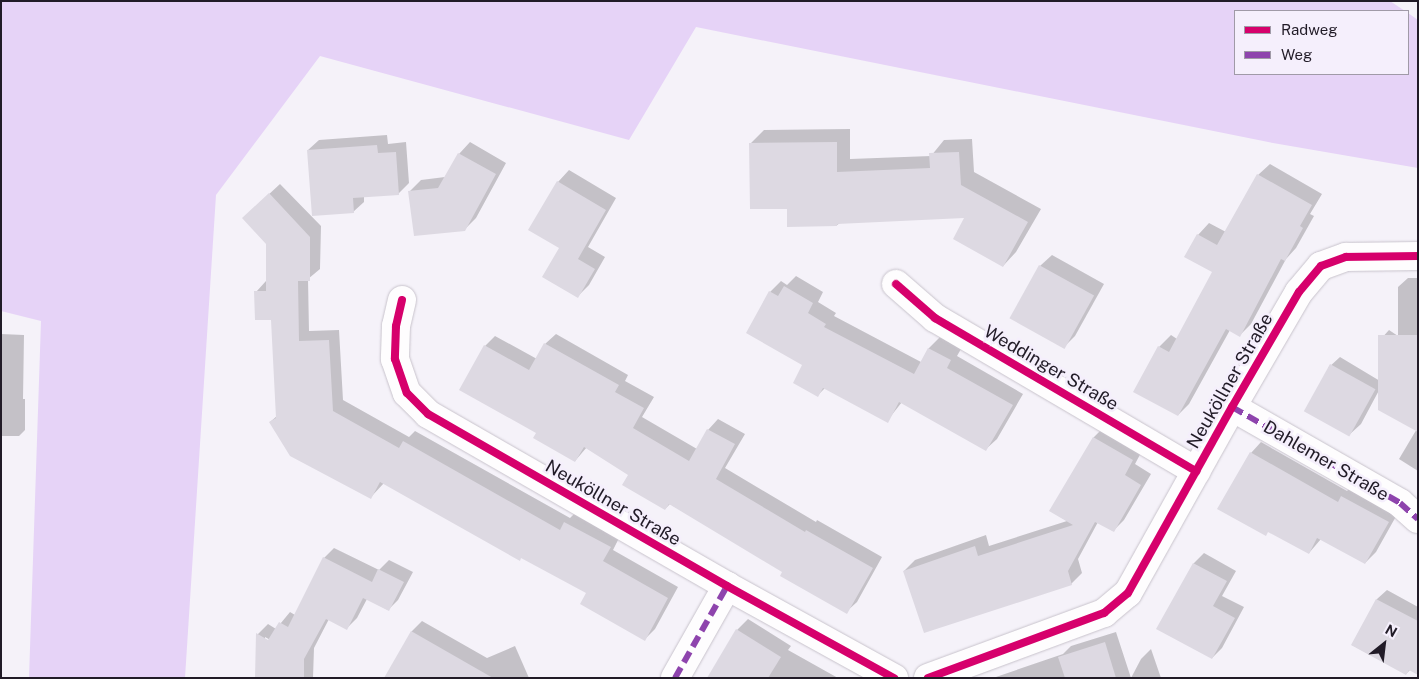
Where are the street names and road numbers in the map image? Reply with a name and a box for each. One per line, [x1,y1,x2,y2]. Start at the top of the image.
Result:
street label: Neuköllner Straße [1182,309,1278,453]
street label: Weddinger Straße [980,321,1122,415]
street label: Dahlemer Straße [1259,416,1393,506]
street label: Neuköllner Straße [541,455,685,551]

